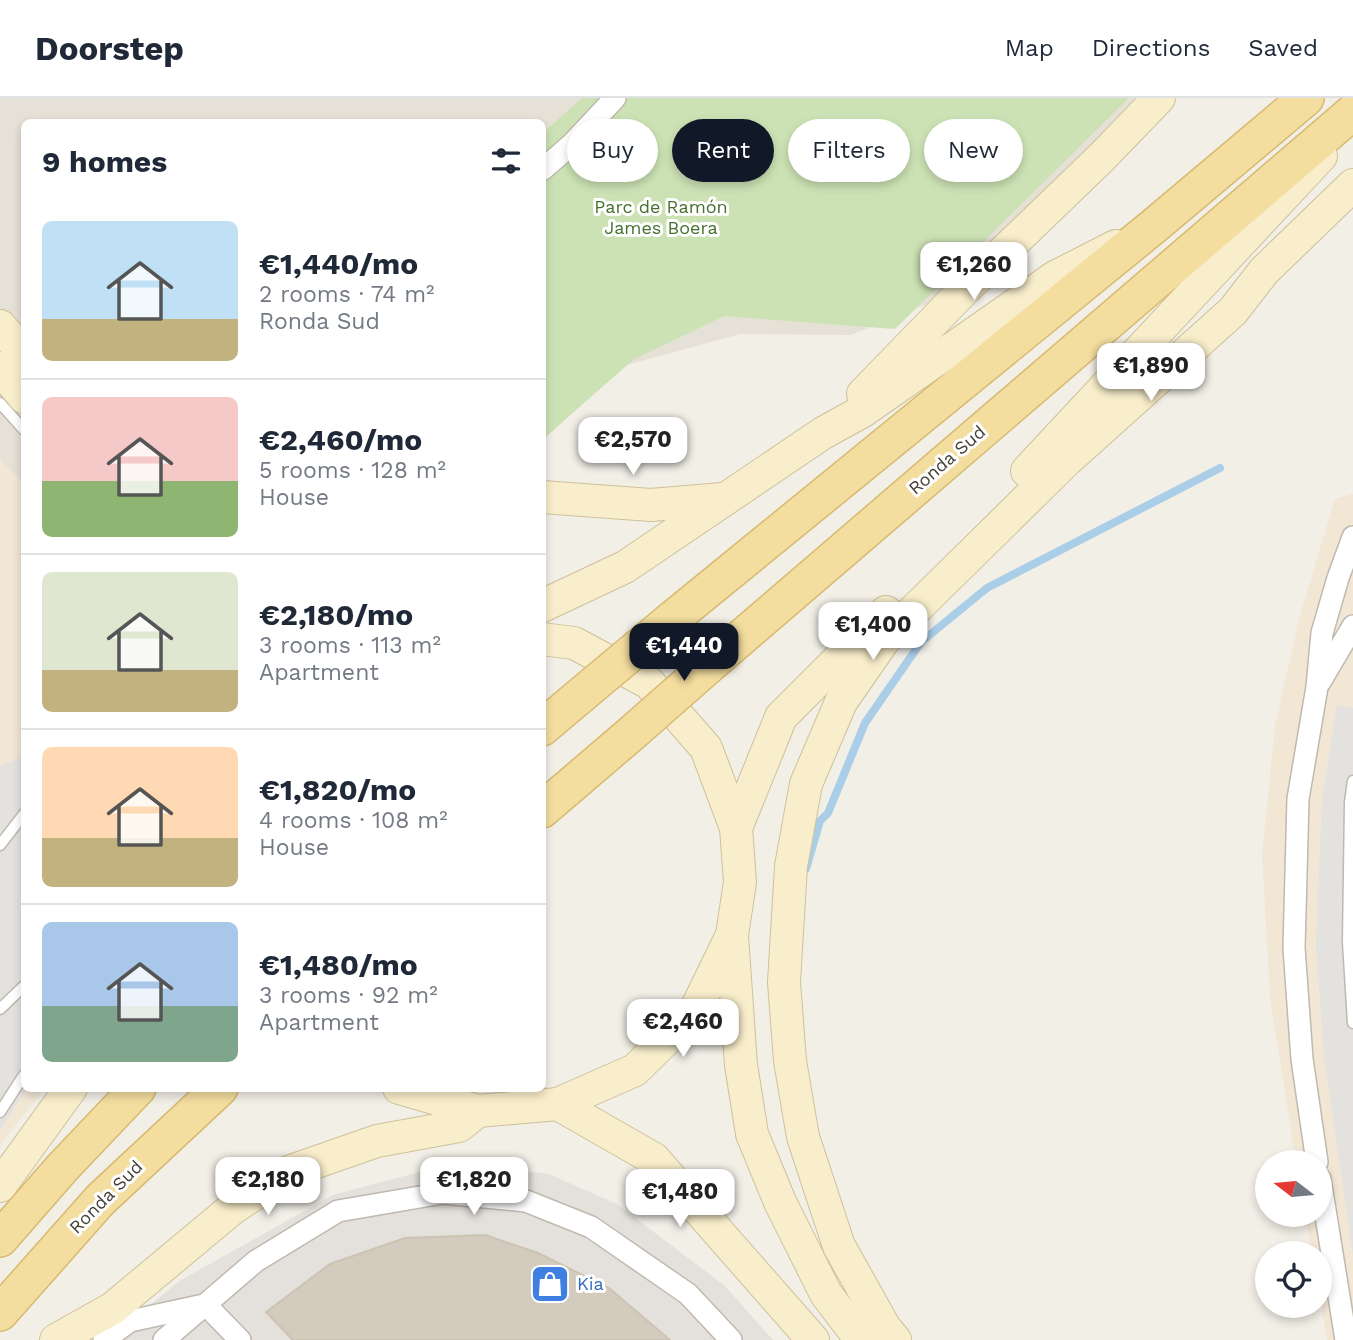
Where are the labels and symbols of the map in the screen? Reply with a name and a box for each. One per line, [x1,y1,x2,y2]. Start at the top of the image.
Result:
park label: Parc de Ramón James Boera [594,196,728,238]
pin: €1,260 [917,242,1031,302]
pin: €1,890 [1094,344,1208,403]
pin: €2,570 [576,418,690,477]
street label: Ronda Sud [904,421,989,499]
pin: €1,400 [816,602,930,662]
pin: €1,440 [627,624,741,683]
pin: €2,460 [626,1000,740,1059]
north arrow [1255,1150,1332,1227]
street label: Ronda Sud [65,1156,147,1238]
pin: €2,180 [211,1158,325,1217]
pin: €1,820 [417,1158,531,1217]
pin: €1,480 [623,1170,737,1229]
shop icon: Kia [529,1263,571,1305]
place label: Kia [577,1273,604,1294]

